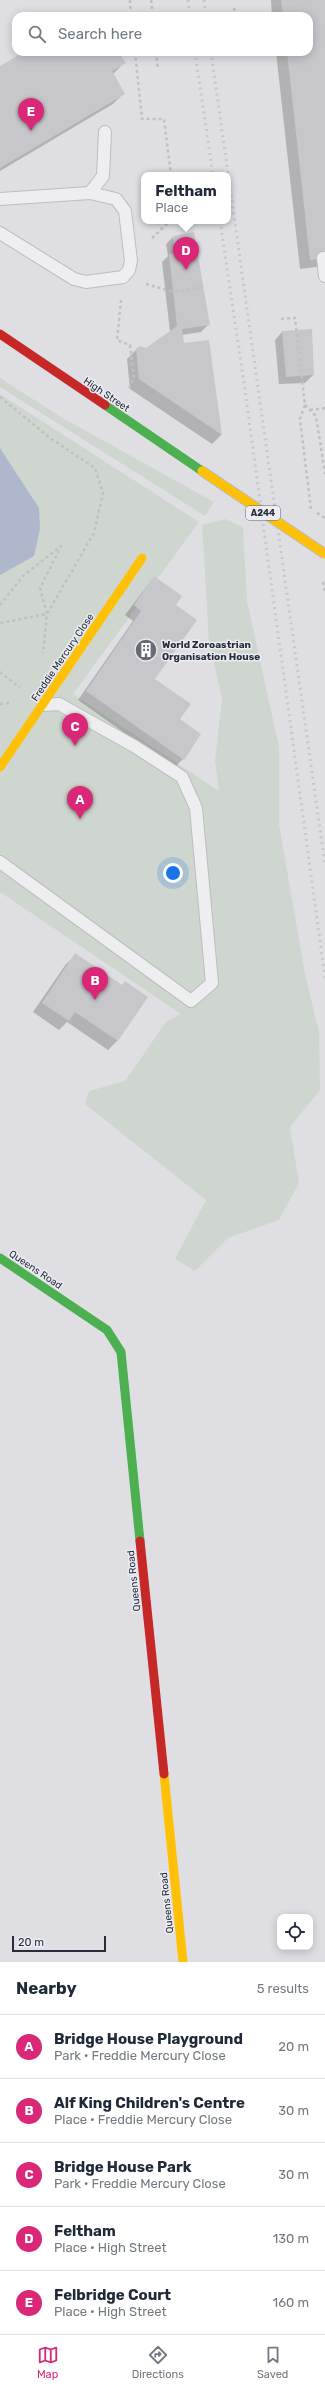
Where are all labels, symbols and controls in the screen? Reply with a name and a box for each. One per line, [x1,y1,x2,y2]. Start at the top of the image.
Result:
search box [12,12,313,56]
icon: search [26,23,48,45]
text: Search here [58,25,142,43]
pin: E [18,98,44,131]
popup [141,172,231,224]
text: Feltham [155,182,217,200]
text: Place [155,200,188,215]
pin: D [173,237,199,270]
street label: High Street [81,375,132,415]
road number: A244 [246,506,280,520]
street label: Freddie Mercury Close [29,611,97,704]
building icon: World Zoroastrian Organisation House [133,637,159,663]
place label: World Zoroastrian Organisation House [162,639,260,663]
pin: C [62,713,88,746]
pin: A [67,786,93,819]
your location [163,863,183,883]
pin: B [82,967,108,1000]
street label: Queens Road [7,1248,64,1292]
street label: Queens Road [125,1550,143,1612]
street label: Queens Road [158,1872,176,1934]
map controls [277,1914,313,1950]
button: locate [277,1914,313,1950]
scale bar [12,1934,106,1953]
text: 20 m [18,1936,44,1949]
text: Nearby [16,1978,77,1998]
text: 5 results [257,1981,309,1996]
text: Bridge House Playground [54,2030,243,2048]
text: A [24,2039,34,2054]
text: 20 m [278,2039,309,2054]
text: Park · Freddie Mercury Close [54,2048,226,2063]
text: Alf King Children's Centre [54,2094,245,2112]
text: B [24,2103,34,2118]
text: 30 m [278,2103,309,2118]
text: Place · Freddie Mercury Close [54,2112,232,2127]
text: Bridge House Park [54,2158,192,2176]
text: C [24,2167,34,2182]
text: 30 m [278,2167,309,2182]
text: Park · Freddie Mercury Close [54,2176,226,2191]
text: Feltham [54,2222,116,2240]
text: D [24,2231,34,2246]
text: 130 m [273,2231,309,2246]
text: Place · High Street [54,2240,167,2255]
text: Felbridge Court [54,2286,171,2304]
text: E [25,2295,33,2310]
text: 160 m [273,2295,309,2310]
text: Place · High Street [54,2304,167,2319]
tab: Map [37,2344,59,2381]
tab: Directions [132,2344,184,2381]
tab: Saved [257,2344,288,2381]

